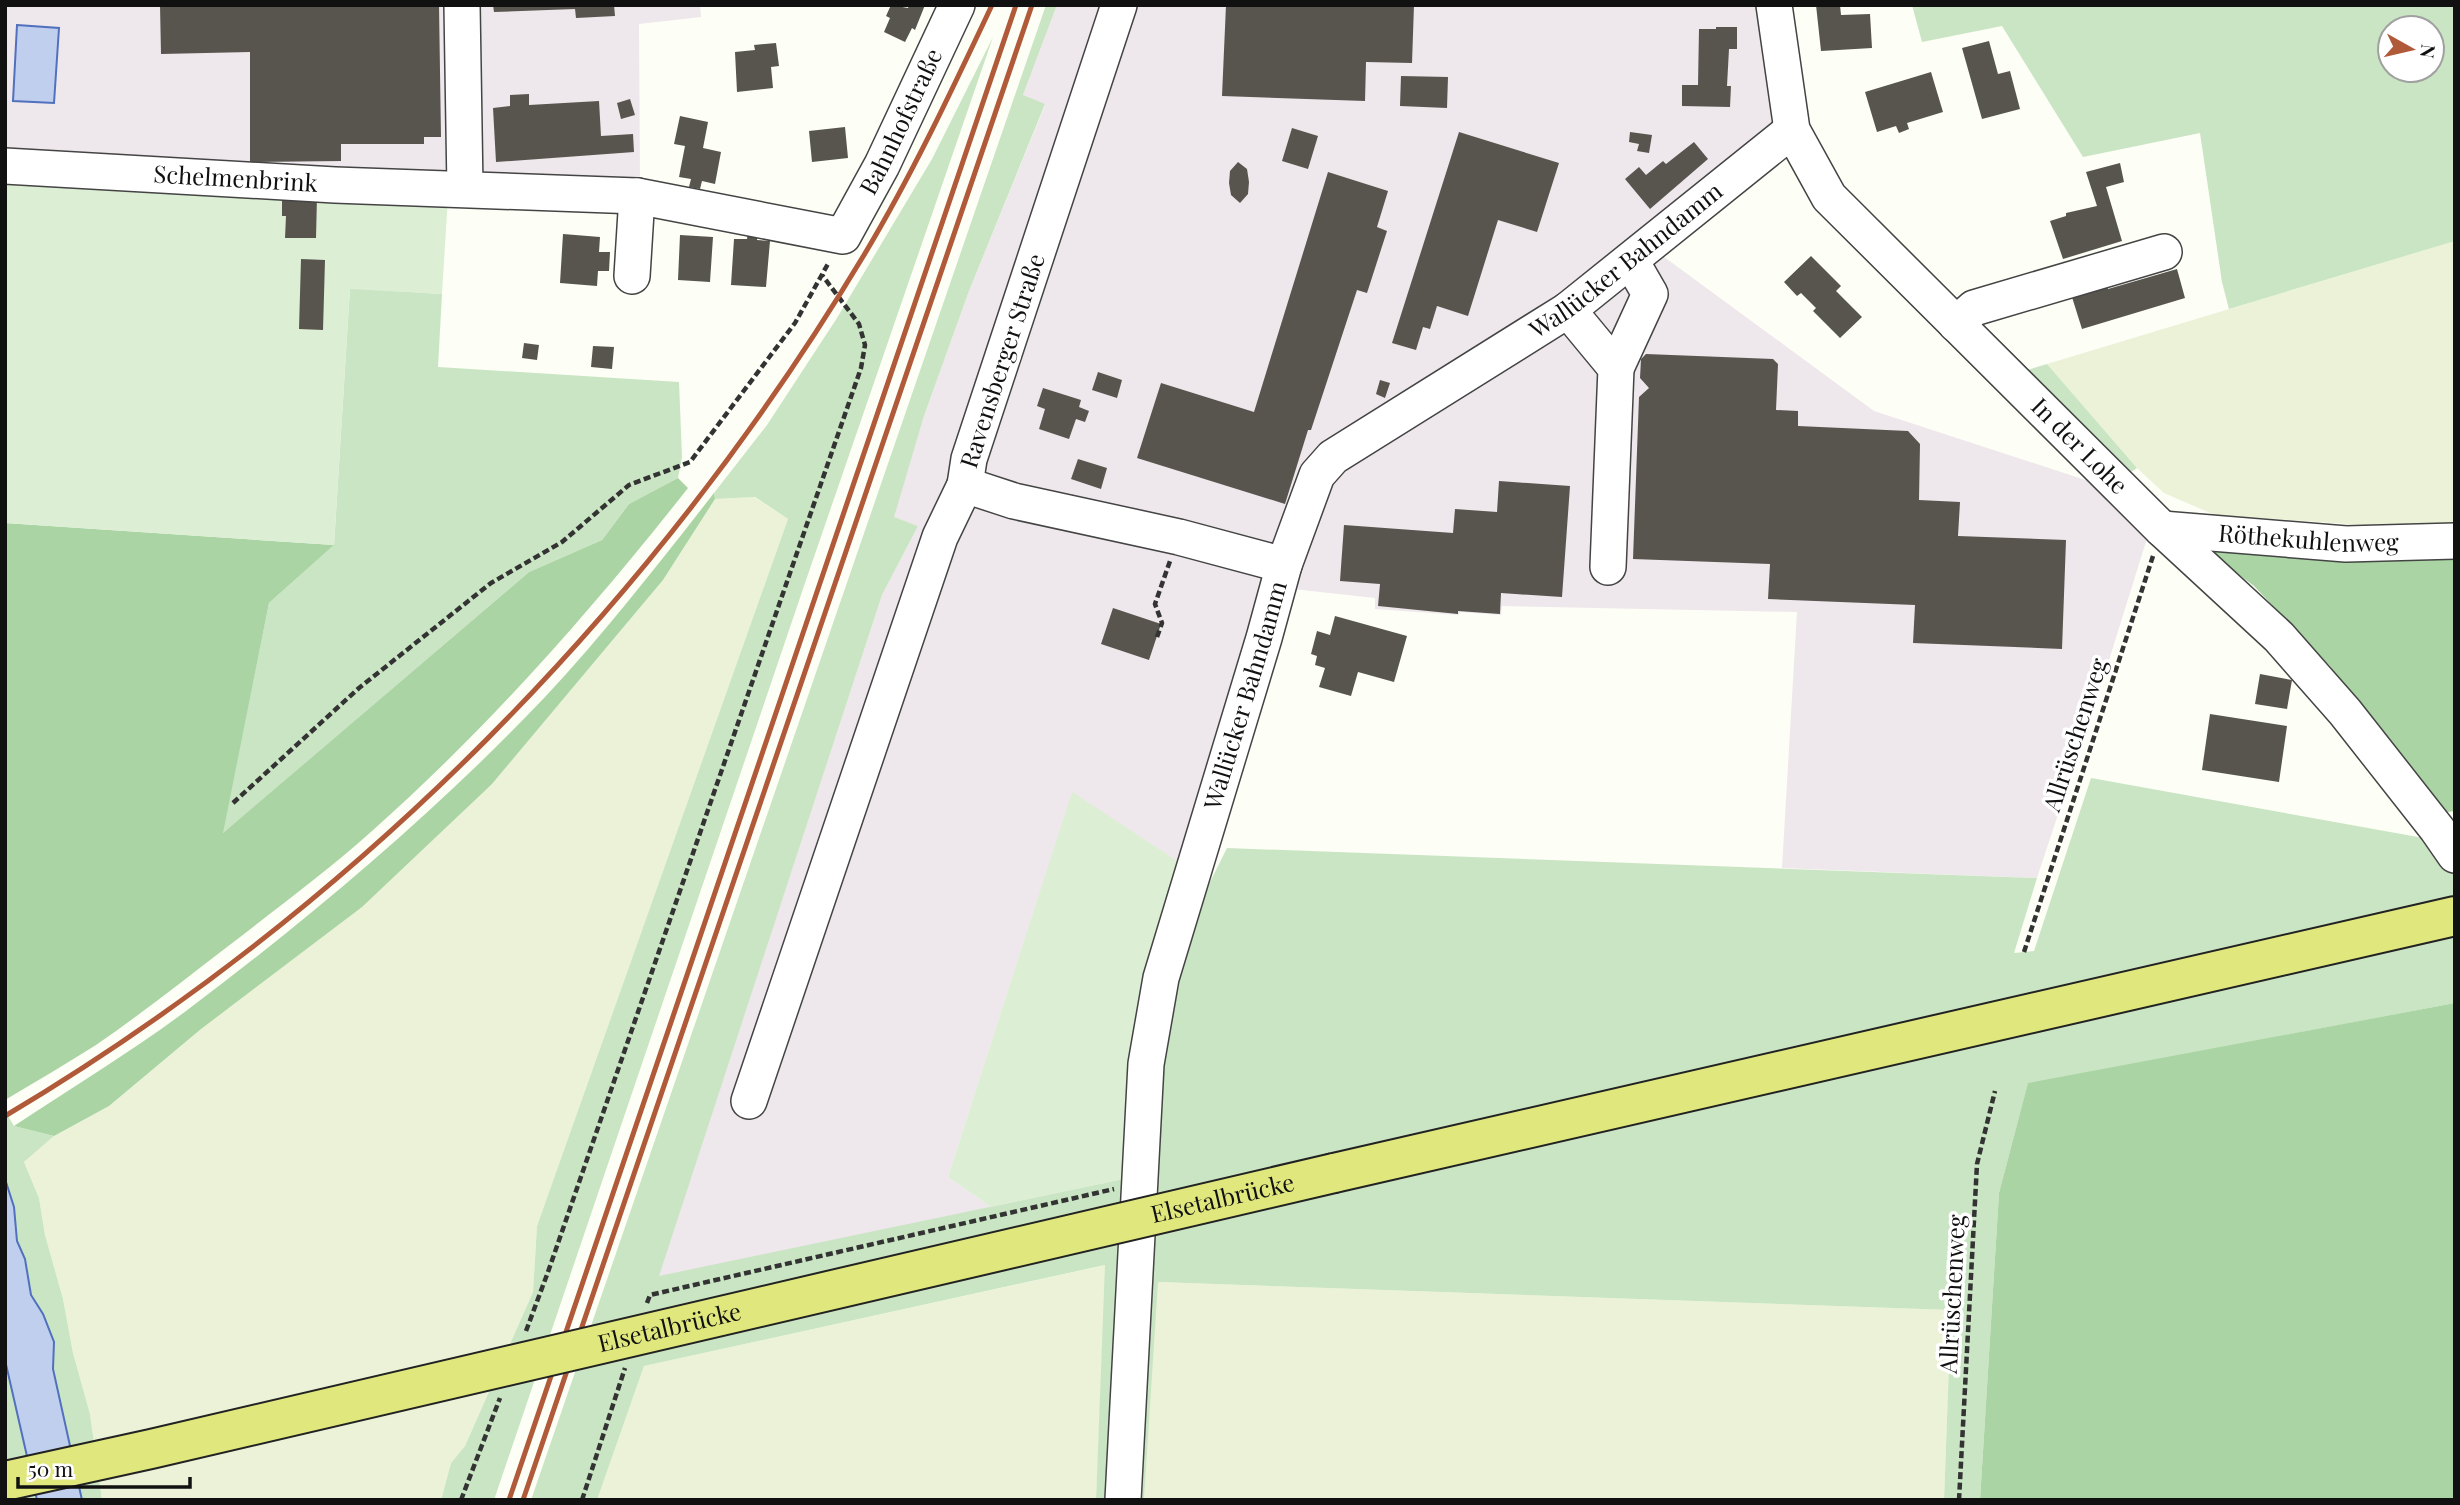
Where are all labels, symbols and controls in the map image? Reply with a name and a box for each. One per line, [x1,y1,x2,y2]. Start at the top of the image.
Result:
north arrow [2376,14,2446,84]
street label: Bahnhofstraße [851,43,948,200]
text: N [2415,43,2443,60]
street label: Schelmenbrink [153,157,319,198]
street label: Wallücker Bahndamm [1522,174,1728,345]
street label: Ravensberger Straße [951,249,1051,472]
street label: In der Lohe [2025,390,2136,500]
street label: Röthekuhlenweg [2217,516,2399,558]
street label: Wallücker Bahndamm [1195,577,1293,814]
street label: Allrüschenweg [2034,653,2114,816]
street label: Elsetalbrücke [1147,1165,1297,1229]
street label: Allrüschenweg [1931,1213,1971,1375]
street label: Elsetalbrücke [594,1294,744,1358]
scale bar [18,1446,189,1490]
text: 50 m [28,1454,74,1482]

